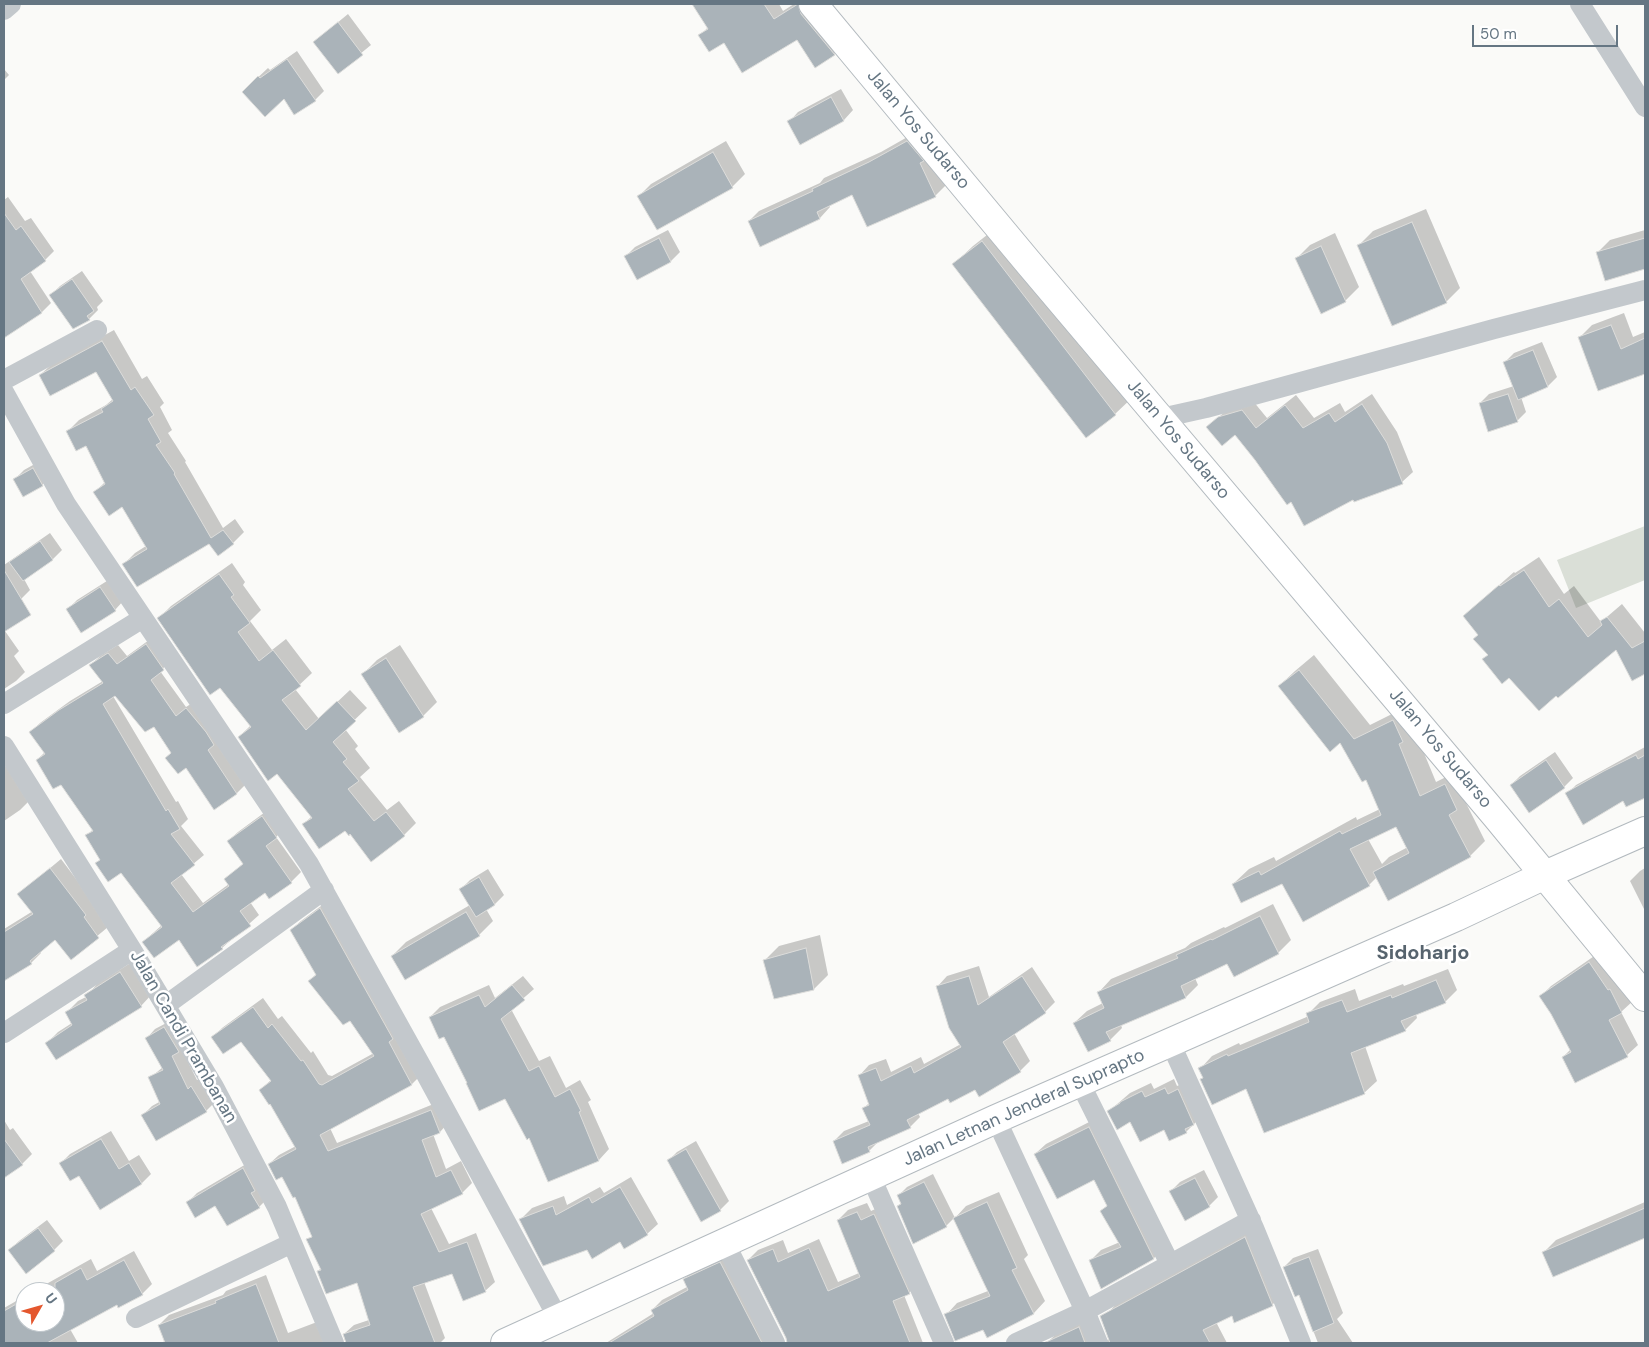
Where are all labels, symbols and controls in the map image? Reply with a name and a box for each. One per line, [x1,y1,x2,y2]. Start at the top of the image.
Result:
scale bar [1474,15,1620,47]
text: 50 m [1480,24,1517,44]
street label: Jalan Yos Sudarso [862,66,974,194]
street label: Jalan Yos Sudarso [1122,376,1234,504]
street label: Jalan Yos Sudarso [1384,685,1496,813]
district label: Sidoharjo [1377,942,1469,966]
street label: Jalan Candi Prambanan [125,947,241,1127]
street label: Jalan Letnan Jenderal Suprapto [900,1045,1148,1171]
north arrow [15,1282,65,1332]
text: U [41,1289,61,1308]

